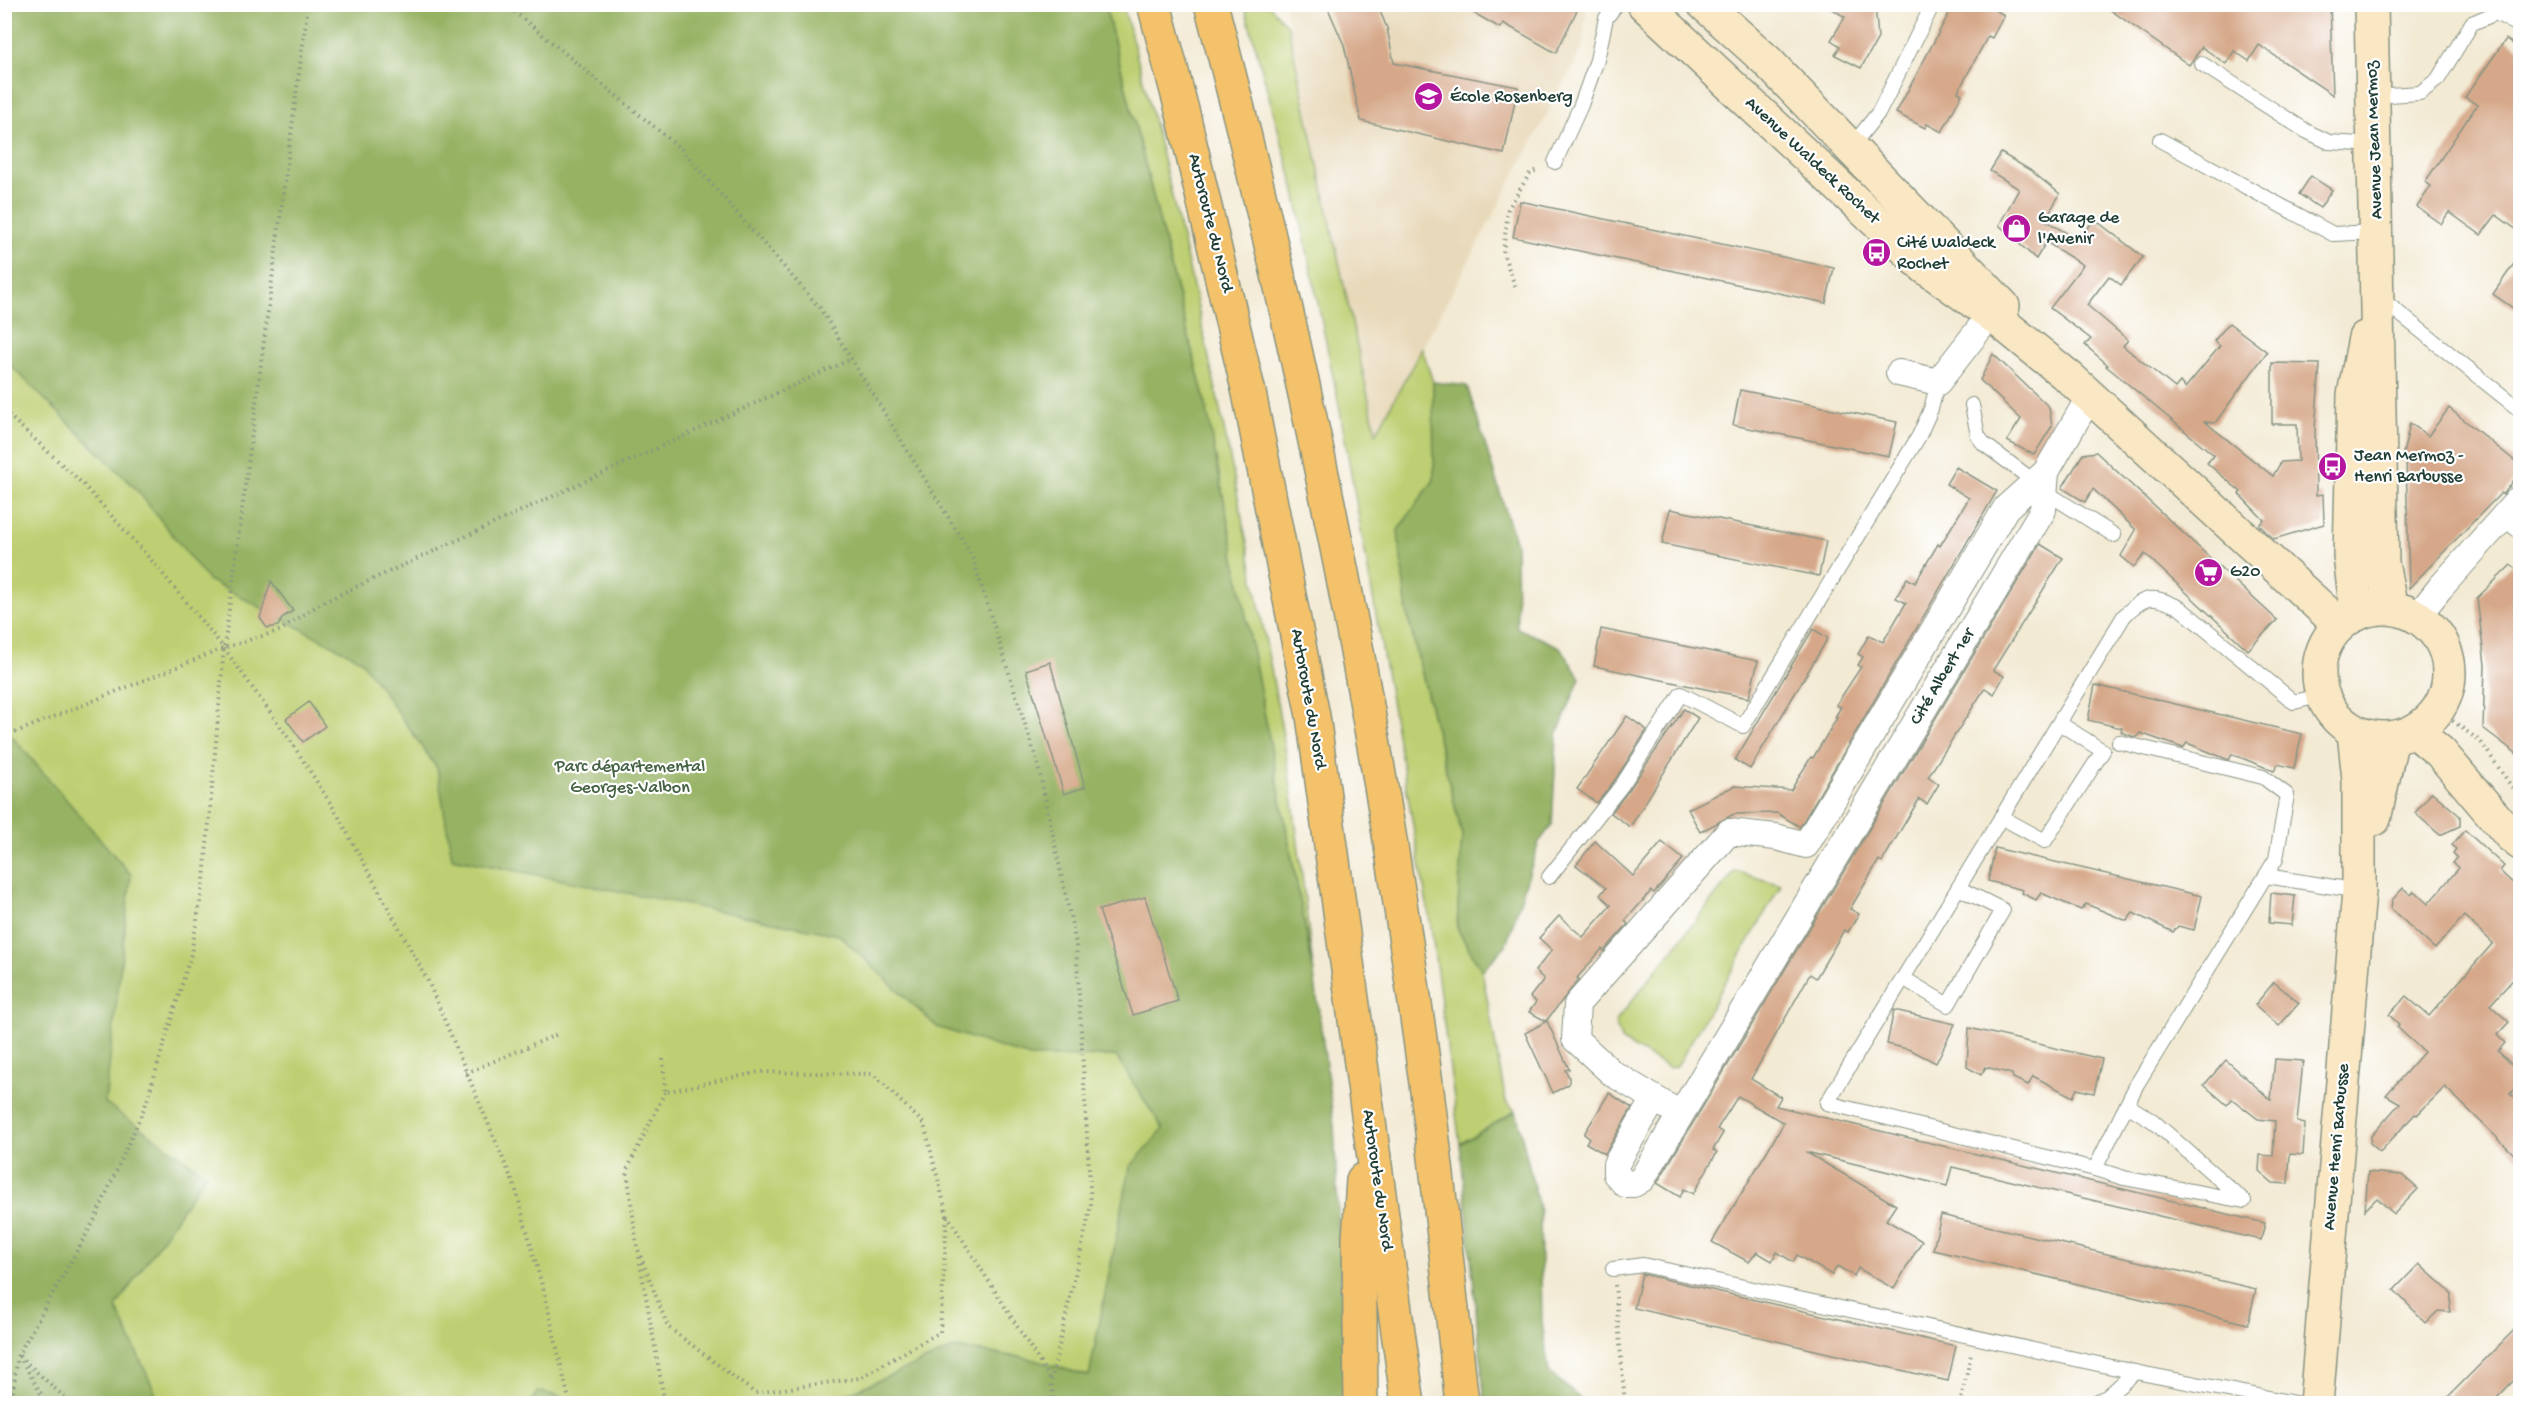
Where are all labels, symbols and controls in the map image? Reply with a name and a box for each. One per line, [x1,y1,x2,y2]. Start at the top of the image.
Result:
street label: Avenue Jean Mermoz [2362,60,2388,219]
school or university icon: École Rosenberg [1413,81,1445,113]
place label: École Rosenberg [1450,87,1573,108]
street label: Avenue Waldeck Rochet [1740,93,1885,230]
street label: Autoroute du Nord [1183,152,1238,296]
place label: Garage de l'Avenir [2038,208,2120,250]
shop icon: Garage de l'Avenir [2001,212,2033,244]
place label: Cité Waldeck Rochet [1897,233,1997,275]
bus stop icon: Cité Waldeck Rochet [1860,237,1892,269]
place label: Jean Mermoz - Henri Barbusse [2354,446,2464,488]
bus stop icon: Jean Mermoz - Henri Barbusse [2317,450,2349,482]
supermarket icon: G20 [2193,556,2225,588]
place label: G20 [2230,562,2260,583]
street label: Cité Albert 1er [1906,624,1981,729]
street label: Autoroute du Nord [1285,627,1331,772]
park label: Parc départemental Georges-Valbon [554,757,705,799]
street label: Avenue Henri Barbusse [2319,1062,2355,1231]
street label: Autoroute du Nord [1357,1108,1397,1253]

